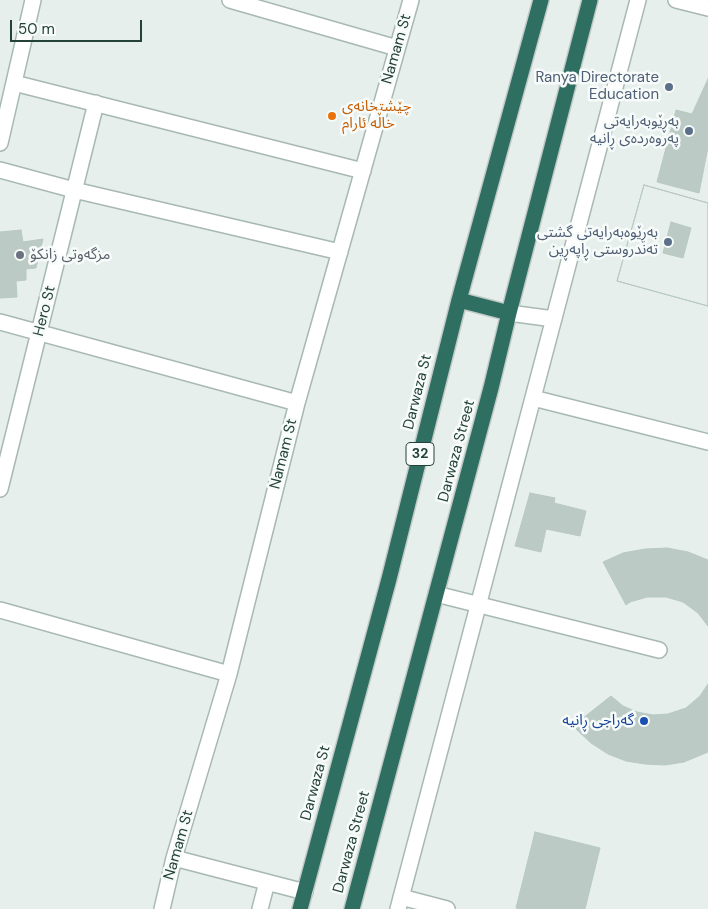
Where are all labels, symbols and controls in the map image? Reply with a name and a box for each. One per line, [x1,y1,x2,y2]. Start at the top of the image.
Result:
scale bar [12,10,145,42]
street label: Namam St [378,12,416,86]
text: 50 m [18,19,55,39]
place label: Ranya Directorate Education [535,69,659,104]
marker: Ranya Directorate Education [663,81,675,93]
place label: چێشتخانەی خاڵە ئارام [342,98,411,133]
marker: چێشتخانەی خاڵە ئارام [326,110,338,122]
place label: بەڕێوبەرایەتی پەروەردەی ڕانیە [590,113,679,148]
marker: بەڕێوبەرایەتی پەروەردەی ڕانیە [683,125,695,137]
place label: بەڕێوەبەرایەتی گشتی تەندروستی ڕاپەڕین [537,224,658,259]
marker: بەڕێوەبەرایەتی گشتی تەندروستی ڕاپەڕین [662,236,674,248]
place label: مزگەوتی زانکۆ [30,246,110,264]
marker: مزگەوتی زانکۆ [14,249,26,261]
street label: Hero St [30,284,60,338]
street label: Darwaza St [400,352,436,432]
street label: Darwaza Street [435,398,479,504]
street label: Namam St [267,417,301,491]
road number: 32 [406,442,434,466]
place label: گەراجی ڕانیە [562,712,634,730]
marker: گەراجی ڕانیە [638,715,650,727]
street label: Darwaza St [297,743,335,823]
street label: Darwaza Street [330,789,374,895]
street label: Namam St [160,808,198,882]

